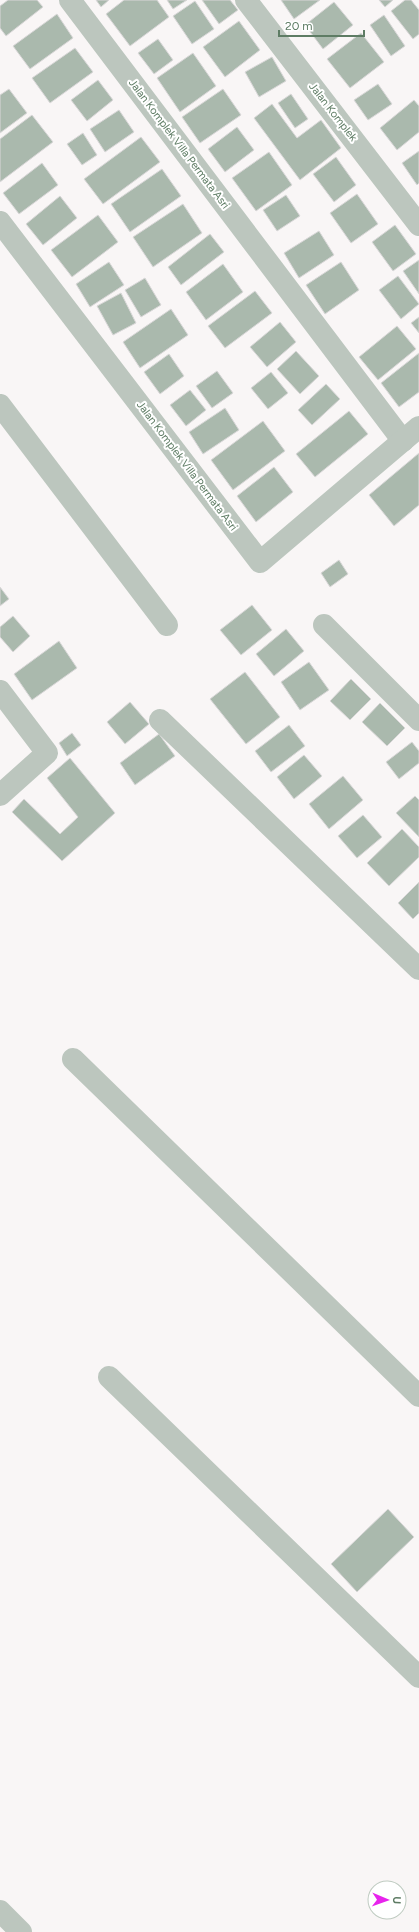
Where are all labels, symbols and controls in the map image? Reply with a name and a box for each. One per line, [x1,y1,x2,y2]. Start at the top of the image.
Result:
scale bar [279,12,364,38]
text: 20 m [285,19,313,33]
street label: Jalan Komplek Villa Permata Asri [126,77,232,211]
street label: Jalan Komplek [306,80,360,144]
street label: Jalan Komplek Villa Permata Asri [134,399,240,533]
north arrow [367,1880,407,1920]
text: U [390,1896,403,1905]

